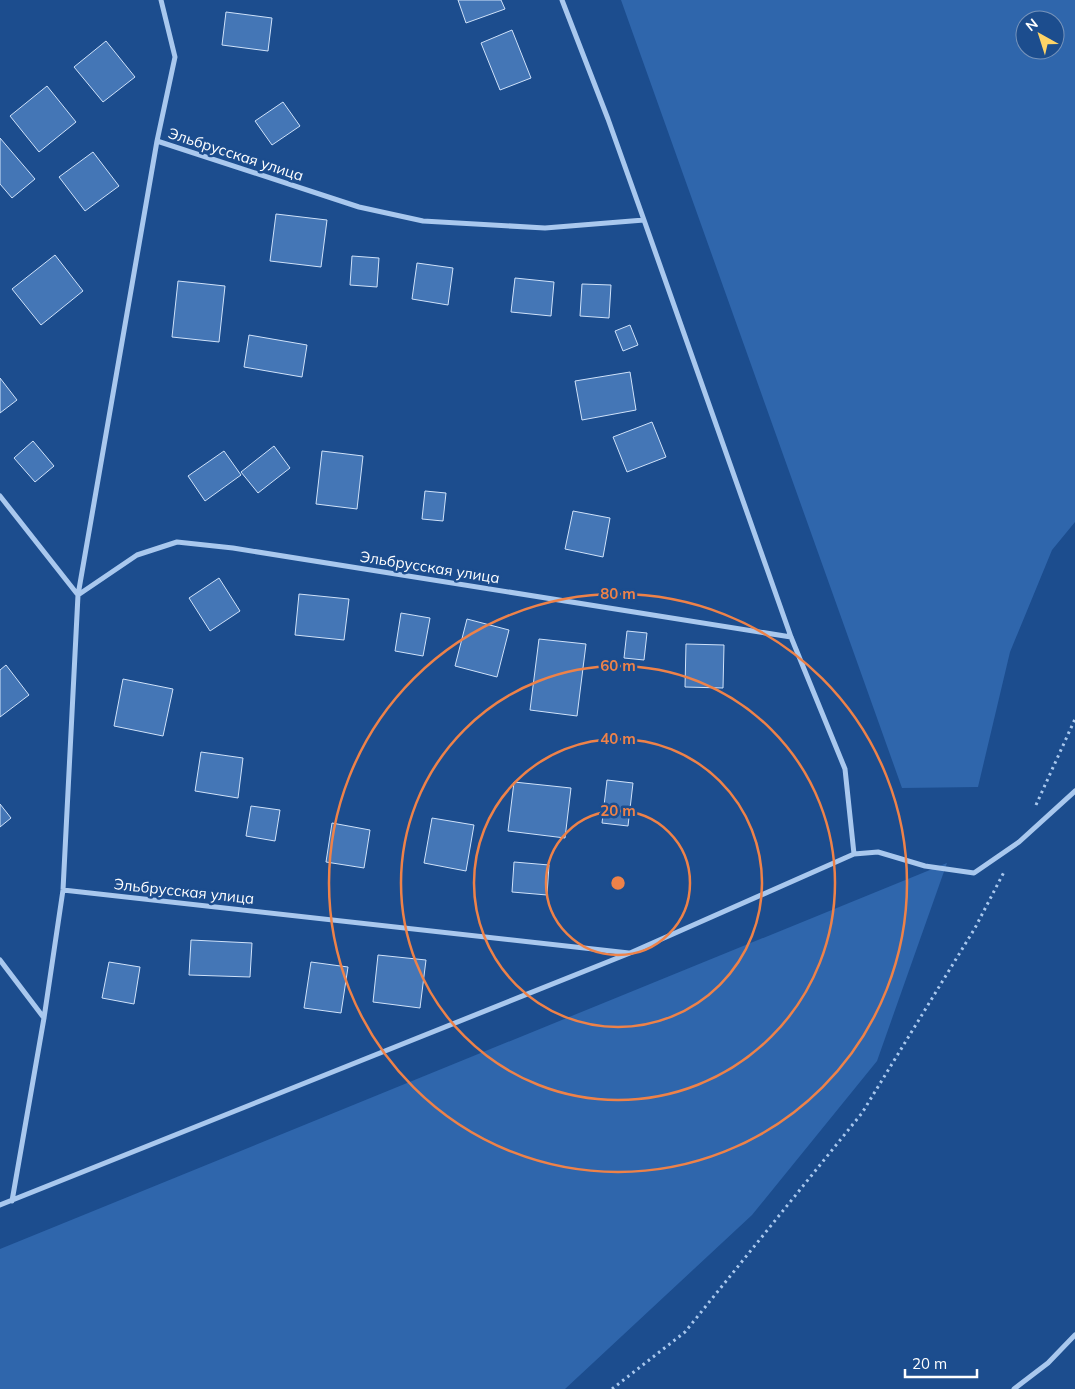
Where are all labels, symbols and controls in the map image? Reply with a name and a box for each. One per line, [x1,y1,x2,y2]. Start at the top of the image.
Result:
north arrow [1015,10,1065,60]
text: N [1022,15,1042,35]
street label: Эльбрусская улица [166,123,306,185]
street label: Эльбрусская улица [359,547,501,587]
text: 80 m [600,584,636,603]
text: 60 m [600,656,636,675]
text: 40 m [600,729,636,748]
text: 20 m [600,801,636,820]
street label: Эльбрусская улица [113,874,255,908]
centre of rings [609,874,627,892]
scale bar [905,1346,978,1378]
text: 20 m [912,1354,947,1373]

